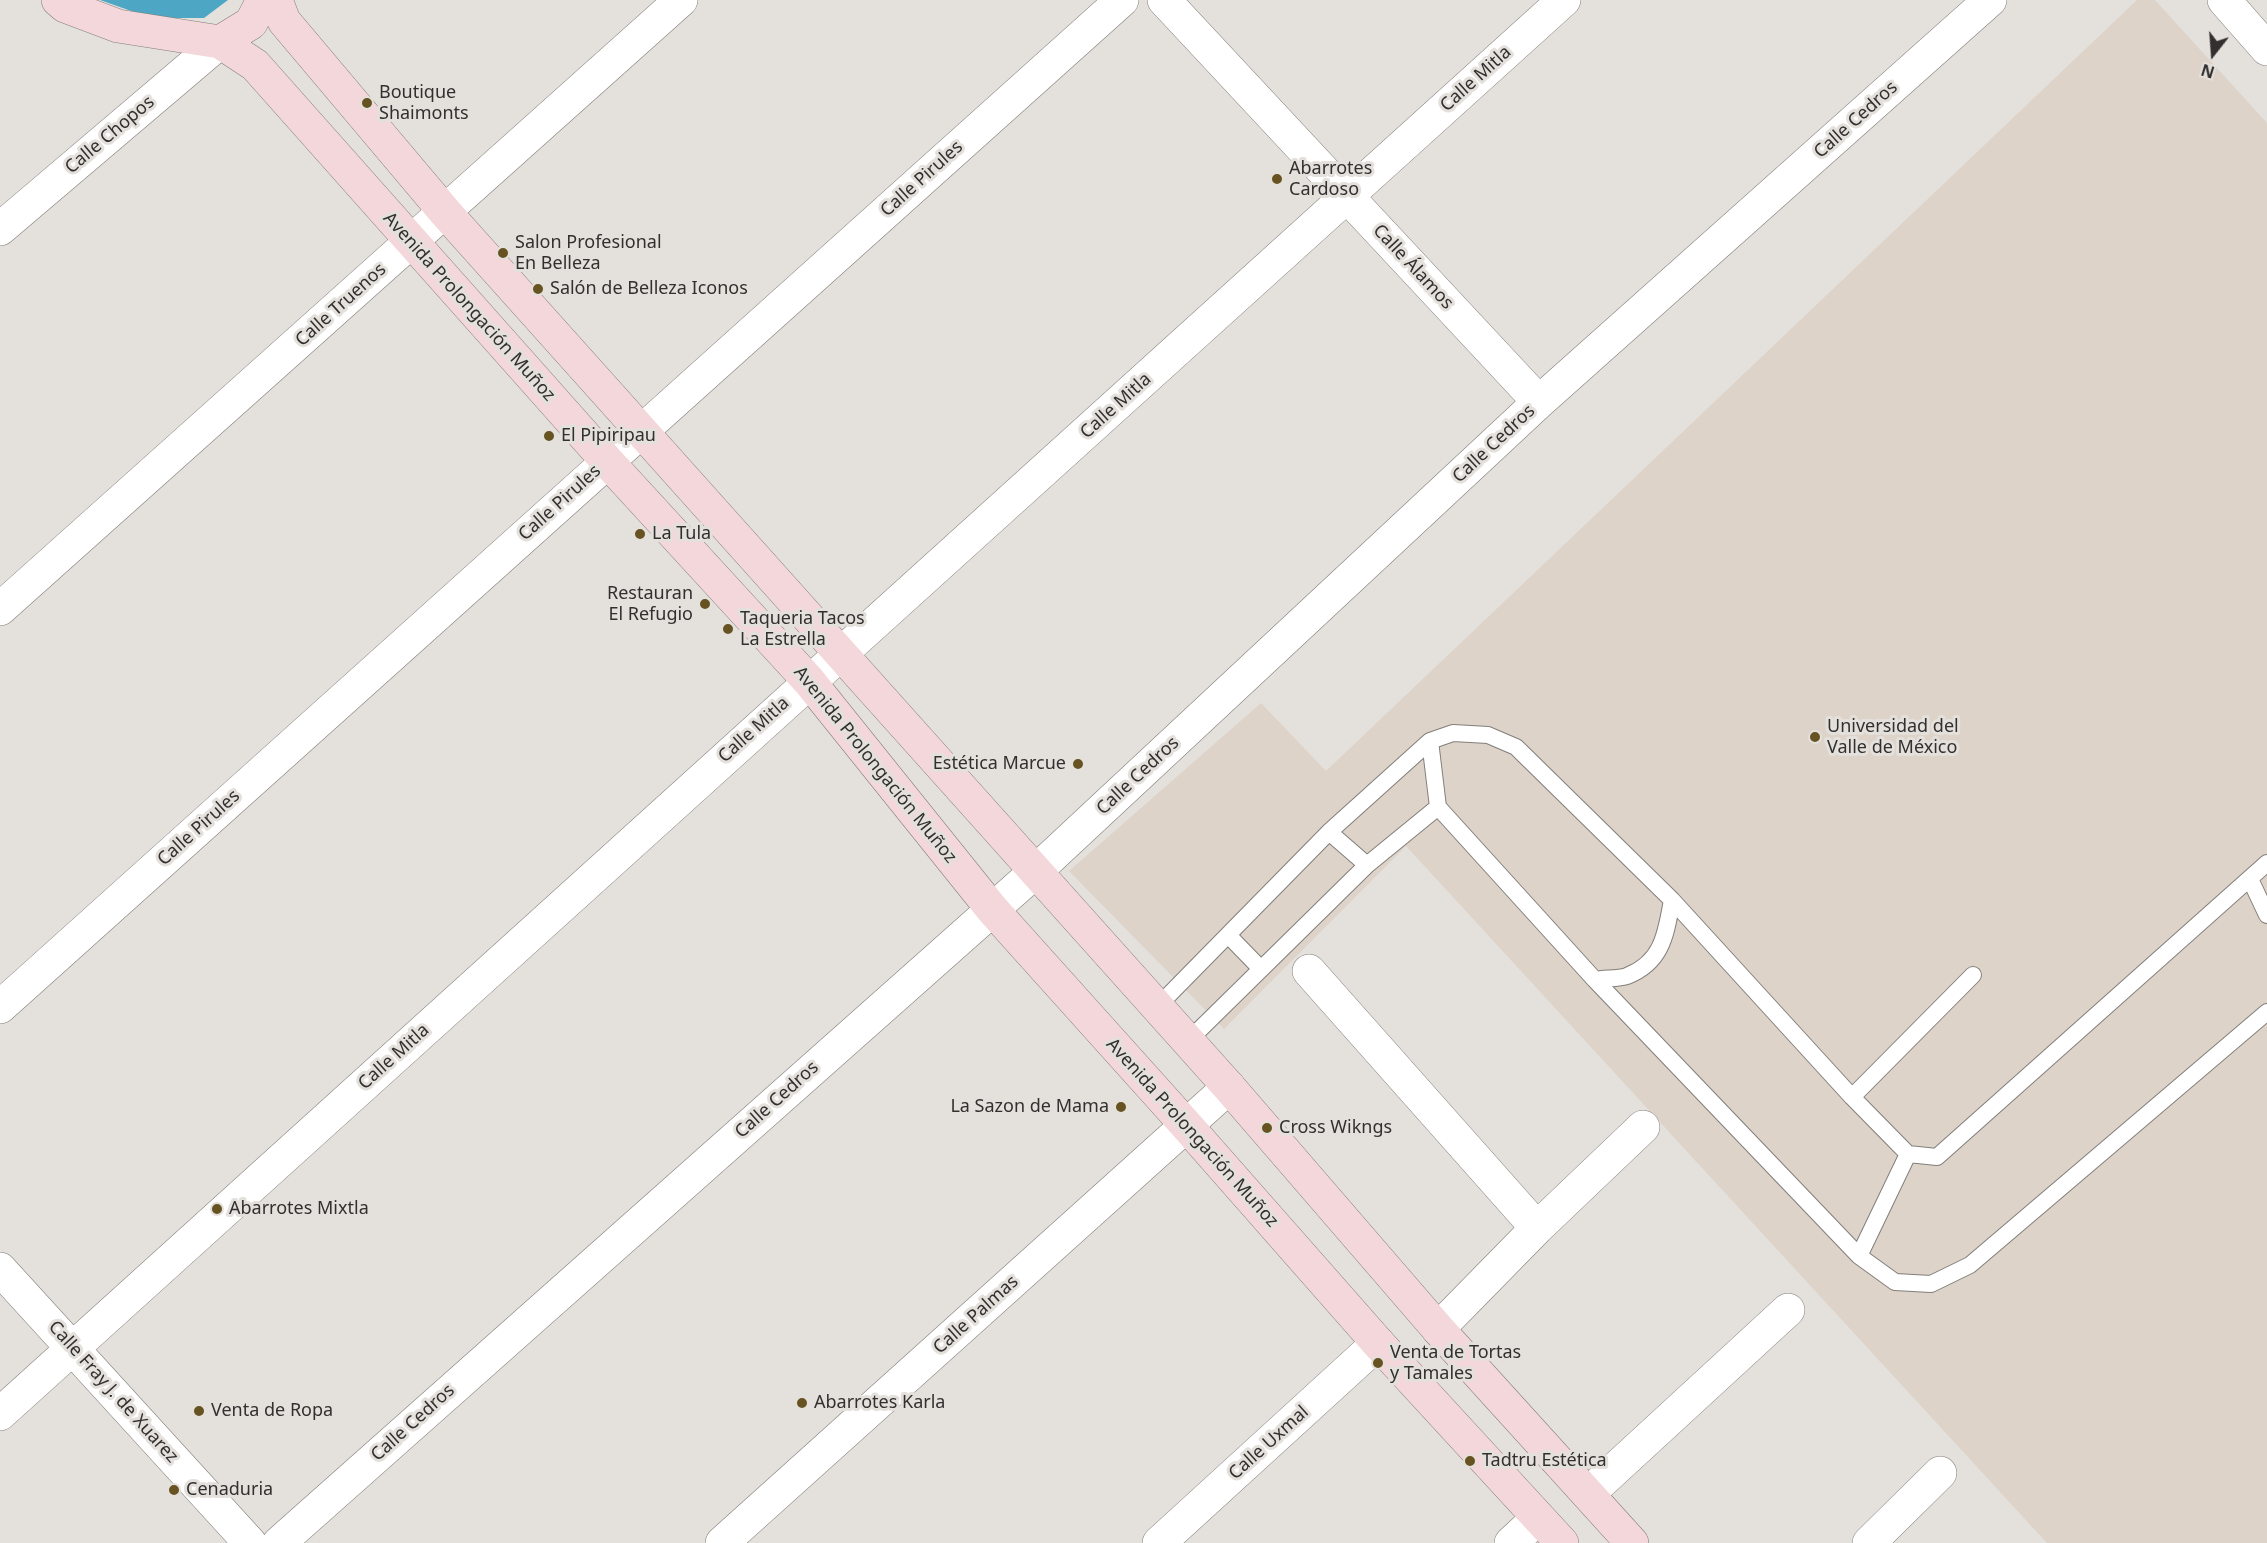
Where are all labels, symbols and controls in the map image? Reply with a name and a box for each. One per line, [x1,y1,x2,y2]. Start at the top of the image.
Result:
north arrow [2183,24,2243,84]
street label: Calle Mitla [1436,42,1516,116]
text: N [2198,59,2217,84]
street label: Calle Cedros [1810,77,1902,163]
place label: Boutique Shaimonts [379,82,469,124]
street label: Calle Chopos [61,92,159,178]
marker: Boutique Shaimonts [360,96,374,110]
street label: Calle Pirules [876,136,968,222]
place label: Abarrotes Cardoso [1289,158,1372,201]
marker: Abarrotes Cardoso [1270,172,1284,186]
street label: Avenida Prolongación Muñoz [378,208,560,406]
street label: Calle Álamos [1368,220,1458,314]
place label: Salon Profesional En Belleza [515,232,662,274]
marker: Salon Profesional En Belleza [496,246,510,260]
street label: Calle Truenos [291,259,391,351]
place label: Salón de Belleza Iconos [550,278,748,300]
marker: Salón de Belleza Iconos [531,282,545,296]
street label: Calle Mitla [1076,369,1156,443]
street label: Calle Cedros [1448,400,1540,488]
place label: El Pipiripau [561,425,656,447]
marker: El Pipiripau [542,429,556,443]
street label: Calle Pirules [514,460,606,546]
place label: La Tula [652,523,711,545]
marker: La Tula [633,527,647,541]
place label: Restauran El Refugio [607,583,693,626]
marker: Restauran El Refugio [698,597,712,611]
place label: Taqueria Tacos La Estrella [740,608,865,650]
marker: Taqueria Tacos La Estrella [721,622,735,636]
street label: Avenida Prolongación Muñoz [789,662,961,868]
street label: Calle Mitla [714,693,794,767]
place label: Universidad del Valle de México [1827,716,1959,758]
marker: Universidad del Valle de México [1808,730,1822,744]
street label: Calle Cedros [1092,732,1184,820]
place label: Estética Marcue [933,753,1066,775]
marker: Estética Marcue [1071,757,1085,771]
street label: Calle Pirules [153,785,245,871]
street label: Calle Mitla [354,1020,434,1094]
street label: Avenida Prolongación Muñoz [1101,1034,1283,1232]
street label: Calle Cedros [731,1057,823,1143]
place label: La Sazon de Mama [950,1096,1109,1118]
marker: La Sazon de Mama [1114,1100,1128,1114]
place label: Cross Wikngs [1279,1117,1392,1139]
marker: Cross Wikngs [1260,1121,1274,1135]
place label: Abarrotes Mixtla [229,1198,369,1220]
marker: Abarrotes Mixtla [210,1202,224,1216]
street label: Calle Palmas [929,1271,1023,1359]
street label: Calle Fray J. de Xuarez [44,1317,182,1467]
place label: Venta de Tortas y Tamales [1390,1342,1521,1384]
marker: Venta de Tortas y Tamales [1371,1356,1385,1370]
street label: Calle Cedros [367,1380,459,1466]
place label: Abarrotes Karla [814,1392,945,1414]
marker: Abarrotes Karla [795,1396,809,1410]
place label: Venta de Ropa [211,1400,333,1422]
street label: Calle Uxmal [1225,1402,1313,1484]
marker: Venta de Ropa [192,1404,206,1418]
place label: Tadtru Estética [1482,1450,1607,1472]
marker: Tadtru Estética [1463,1454,1477,1468]
place label: Cenaduria [186,1479,273,1501]
marker: Cenaduria [167,1483,181,1497]

